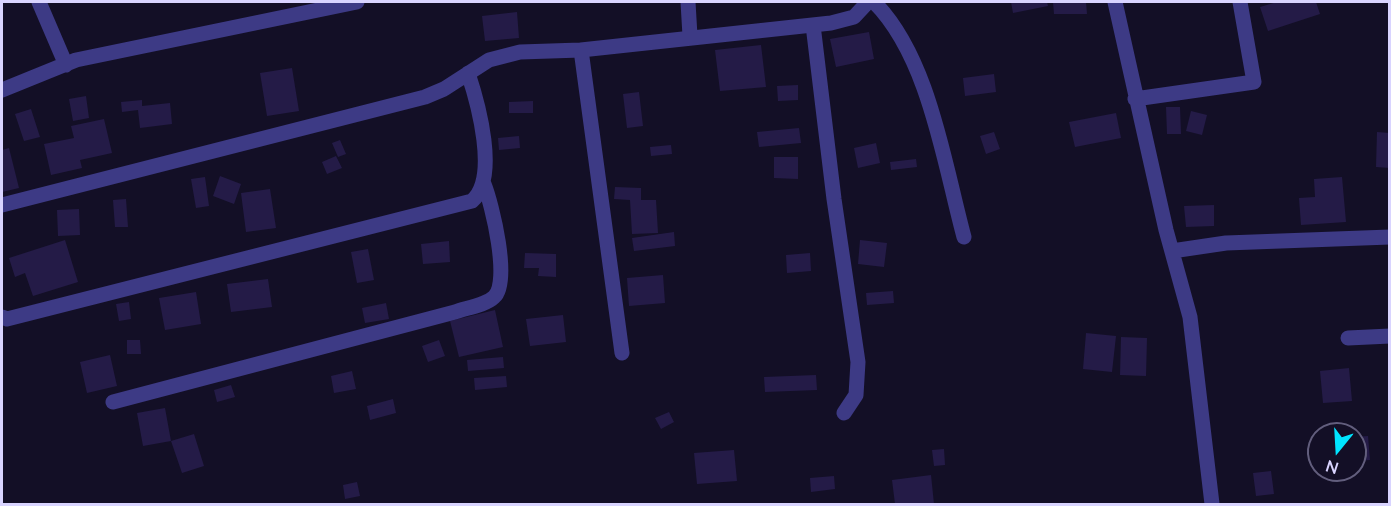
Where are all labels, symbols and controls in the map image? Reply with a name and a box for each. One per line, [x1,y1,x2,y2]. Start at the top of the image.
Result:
north arrow [1307,422,1367,482]
text: N [1323,457,1341,479]

